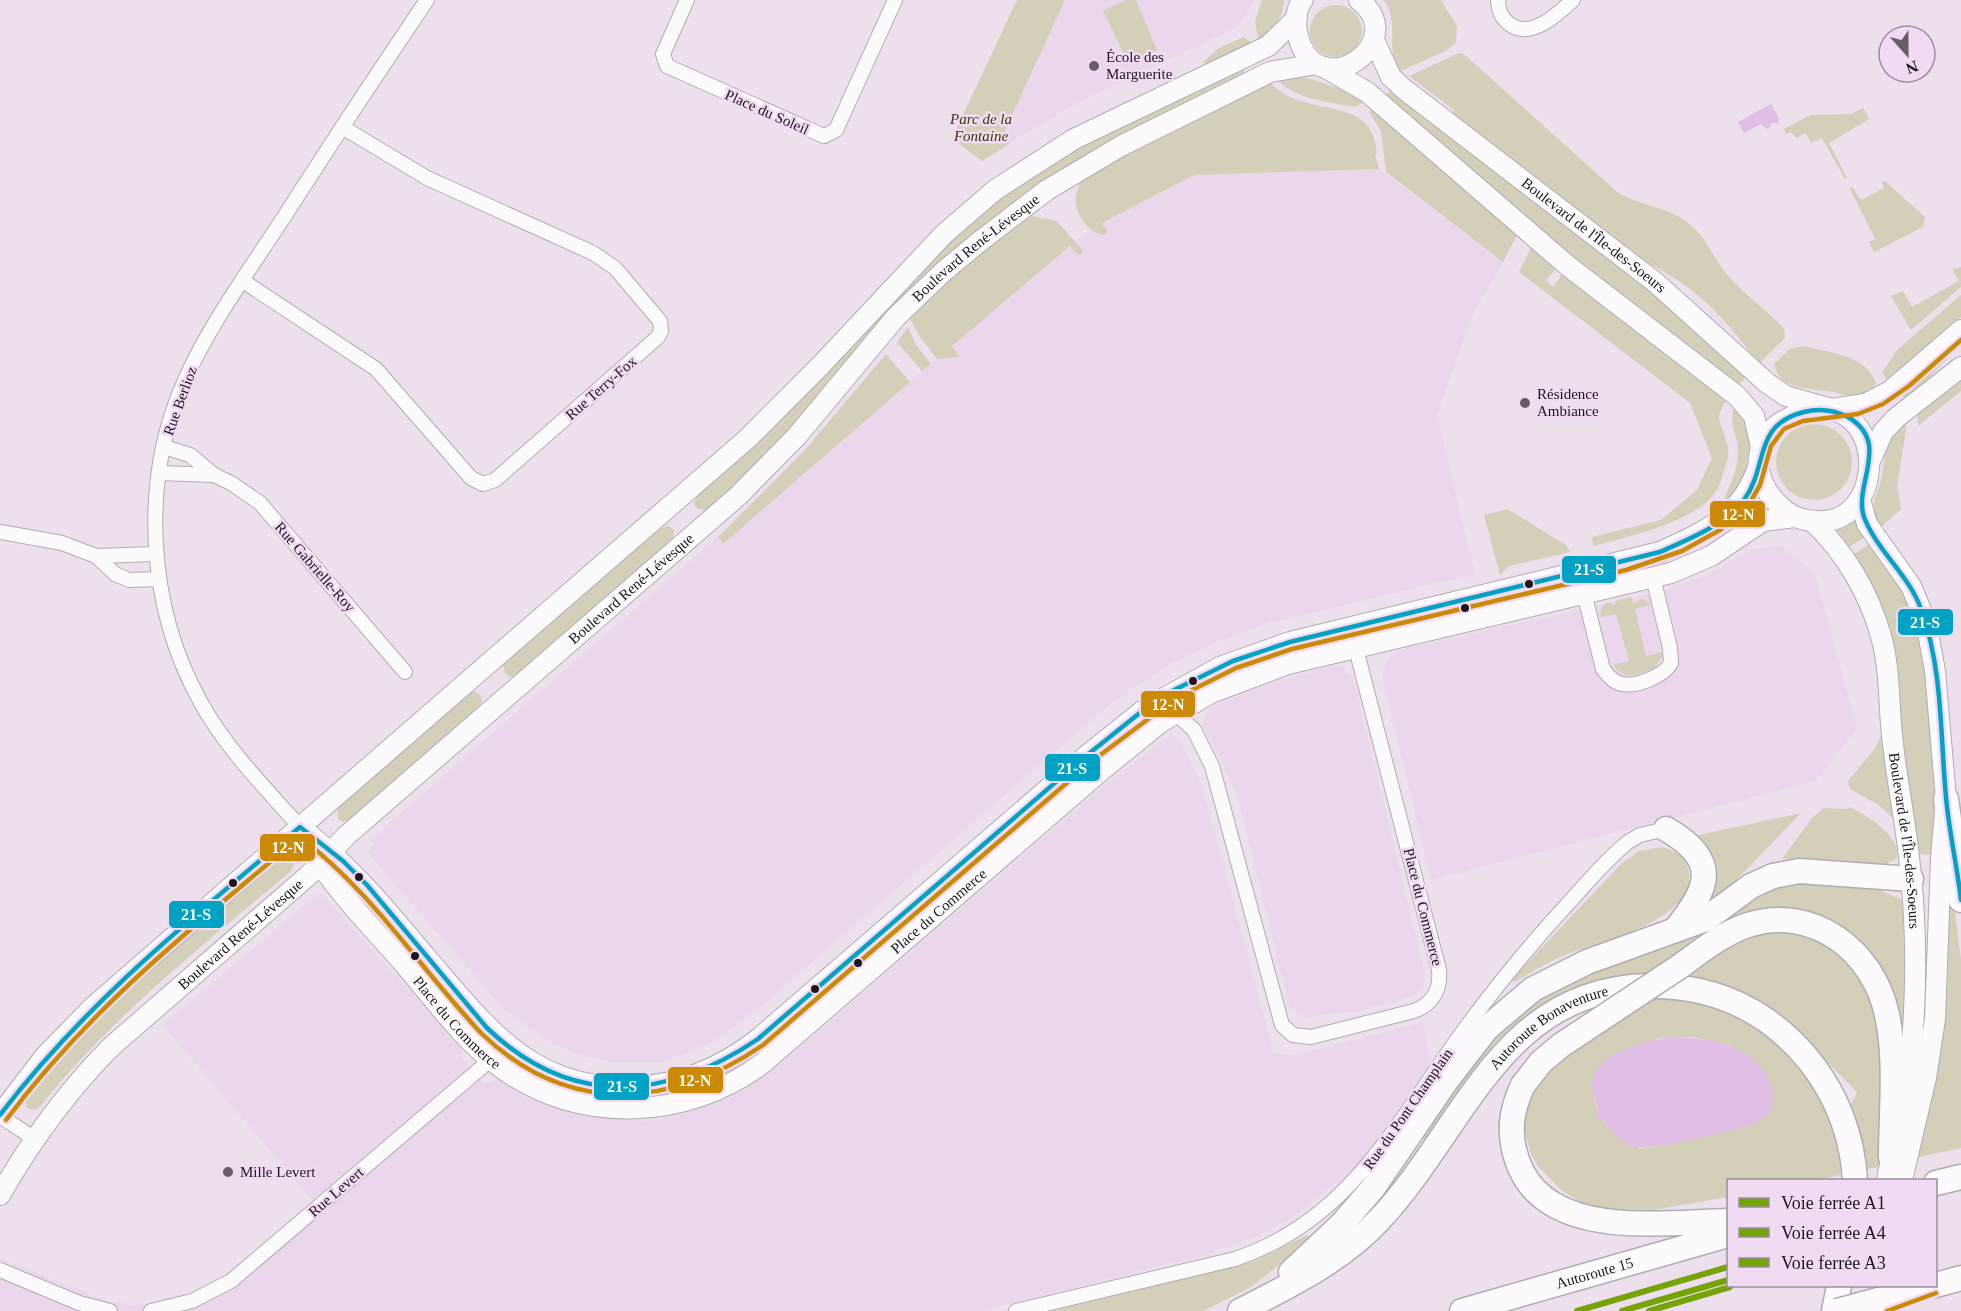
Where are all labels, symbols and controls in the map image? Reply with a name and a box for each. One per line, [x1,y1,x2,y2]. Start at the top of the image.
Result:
north arrow [1877,24,1937,84]
place label: École des Marguerite [1106,49,1173,82]
text: N [1903,58,1921,78]
marker: École des Marguerite [1087,59,1101,73]
street label: Place du Soleil [723,86,811,138]
park label: Parc de la Fontaine [949,111,1012,144]
street label: Boulevard de l'Île-des-Soeurs [1519,175,1669,296]
street label: Boulevard René-Lévesque [909,191,1043,305]
street label: Rue Terry-Fox [562,353,640,423]
street label: Rue Berlioz [160,364,200,438]
place label: Résidence Ambiance [1537,386,1599,419]
marker: Résidence Ambiance [1518,396,1532,410]
line badge: 12-N [1709,500,1766,528]
text: 12-N [1722,506,1755,523]
street label: Rue Gabrielle-Roy [272,519,359,616]
street label: Boulevard René-Lévesque [566,530,697,647]
line badge: 21-S [1561,555,1617,584]
text: 21-S [1574,561,1604,578]
unlabelled marker [1523,578,1535,590]
unlabelled marker [1459,602,1471,614]
line badge: 21-S [1897,608,1954,636]
text: 21-S [1910,614,1940,631]
unlabelled marker [1187,675,1199,687]
line badge: 12-N [1140,690,1196,718]
text: 12-N [1152,696,1185,713]
street label: Boulevard de l'Île-des-Soeurs [1886,751,1922,929]
line badge: 21-S [1044,753,1101,782]
text: 21-S [1057,760,1087,777]
line badge: 12-N [259,833,316,862]
text: 12-N [272,839,305,856]
street label: Place du Commerce [1401,846,1445,968]
street label: Place du Commerce [888,865,990,957]
unlabelled marker [353,871,365,883]
street label: Boulevard René-Lévesque [175,876,306,993]
unlabelled marker [227,877,239,889]
line badge: 21-S [168,900,225,929]
text: 21-S [181,906,211,923]
unlabelled marker [409,950,421,962]
unlabelled marker [852,957,864,969]
street label: Place du Commerce [410,973,504,1073]
unlabelled marker [809,983,821,995]
street label: Autoroute Bonaventure [1486,983,1610,1073]
street label: Rue du Pont Champlain [1360,1045,1456,1172]
line badge: 12-N [667,1066,724,1094]
line badge: 21-S [593,1072,650,1101]
text: 12-N [679,1072,712,1089]
text: 21-S [607,1078,637,1095]
street label: Rue Levert [305,1163,367,1220]
place label: Mille Levert [240,1164,316,1180]
marker: Mille Levert [221,1165,235,1179]
legend [1727,1179,1937,1287]
text: Voie ferrée A1 [1781,1193,1886,1213]
text: Voie ferrée A4 [1781,1223,1886,1243]
text: Voie ferrée A3 [1781,1253,1886,1273]
street label: Autoroute 15 [1554,1254,1635,1292]

